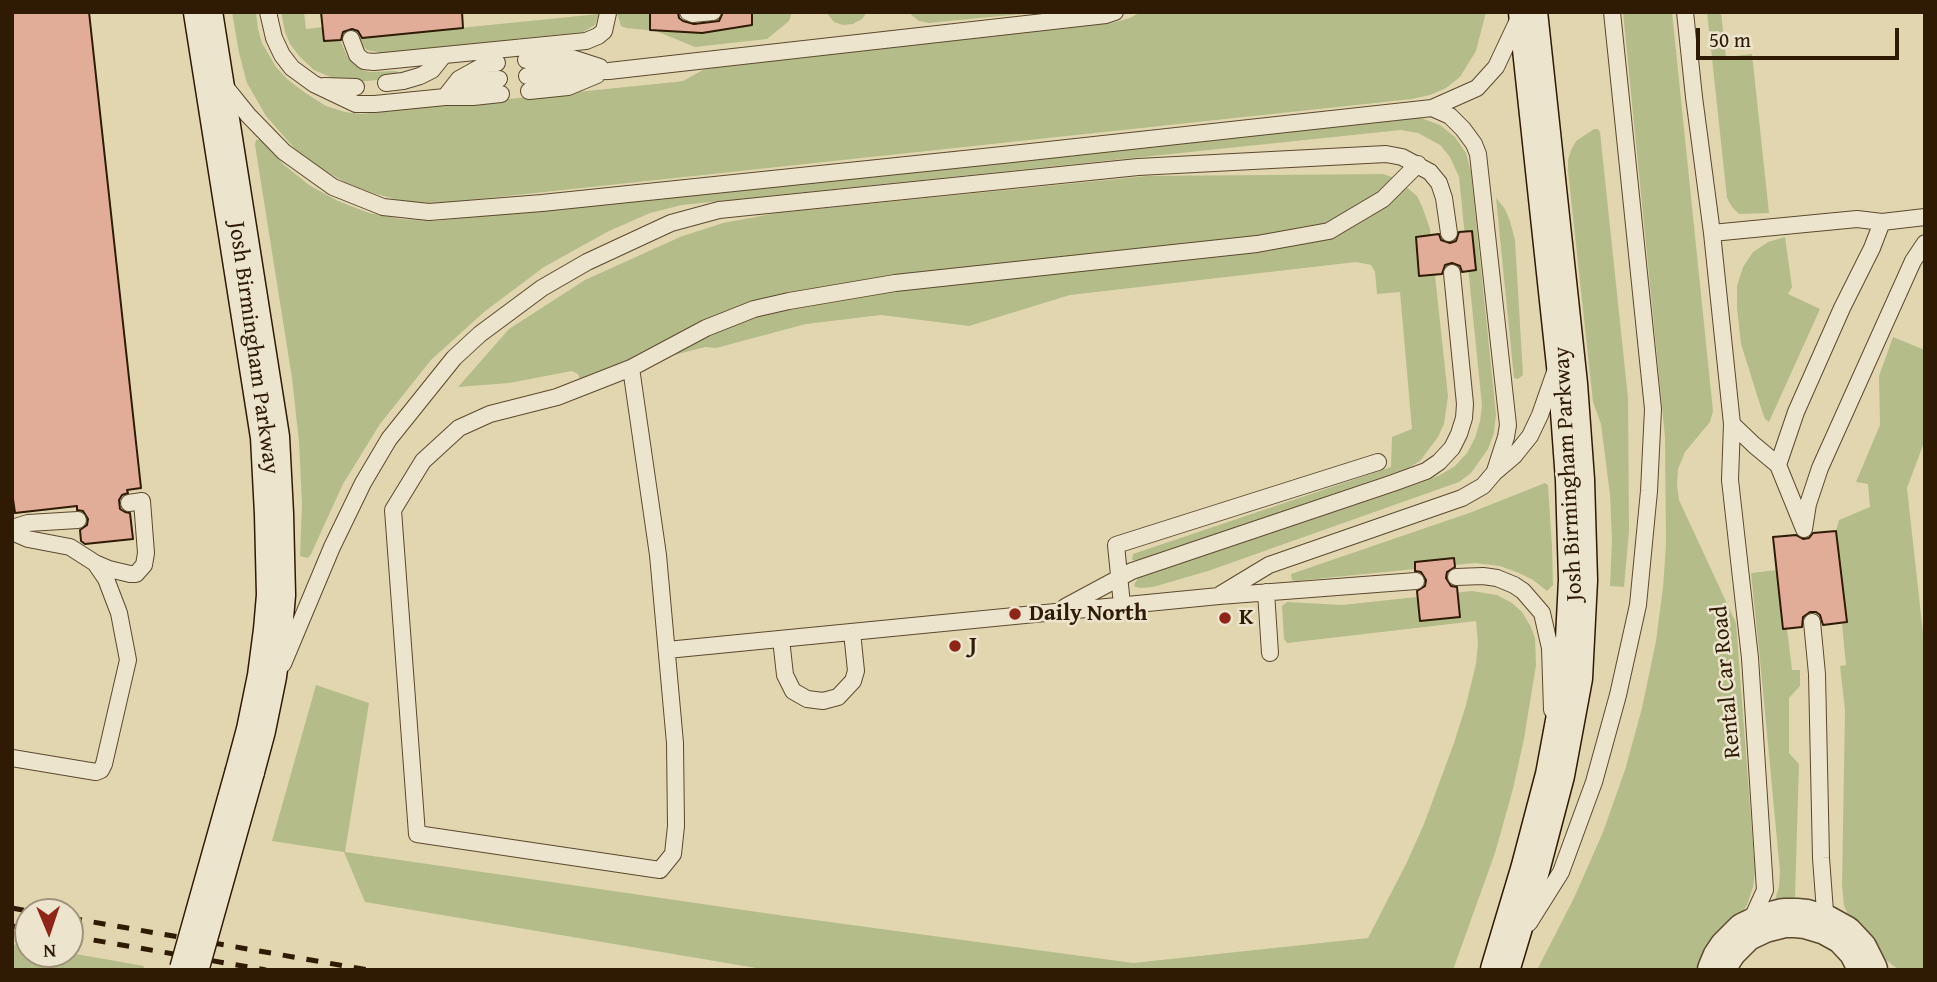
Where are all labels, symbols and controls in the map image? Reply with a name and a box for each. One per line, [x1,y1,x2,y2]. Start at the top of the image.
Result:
scale bar [1699,14,1902,58]
text: 50 m [1709,24,1751,55]
street label: Josh Birmingham Parkway [222,220,284,476]
street label: Josh Birmingham Parkway [1549,346,1589,602]
place label: Daily North [1029,600,1147,628]
place label: K [1239,604,1254,632]
street label: Rental Car Road [1707,604,1747,760]
marker: Daily North [1007,606,1023,622]
marker: K [1217,610,1233,626]
place label: J [969,632,977,660]
marker: J [947,638,963,654]
north arrow [14,898,84,968]
text: N [43,938,57,966]

